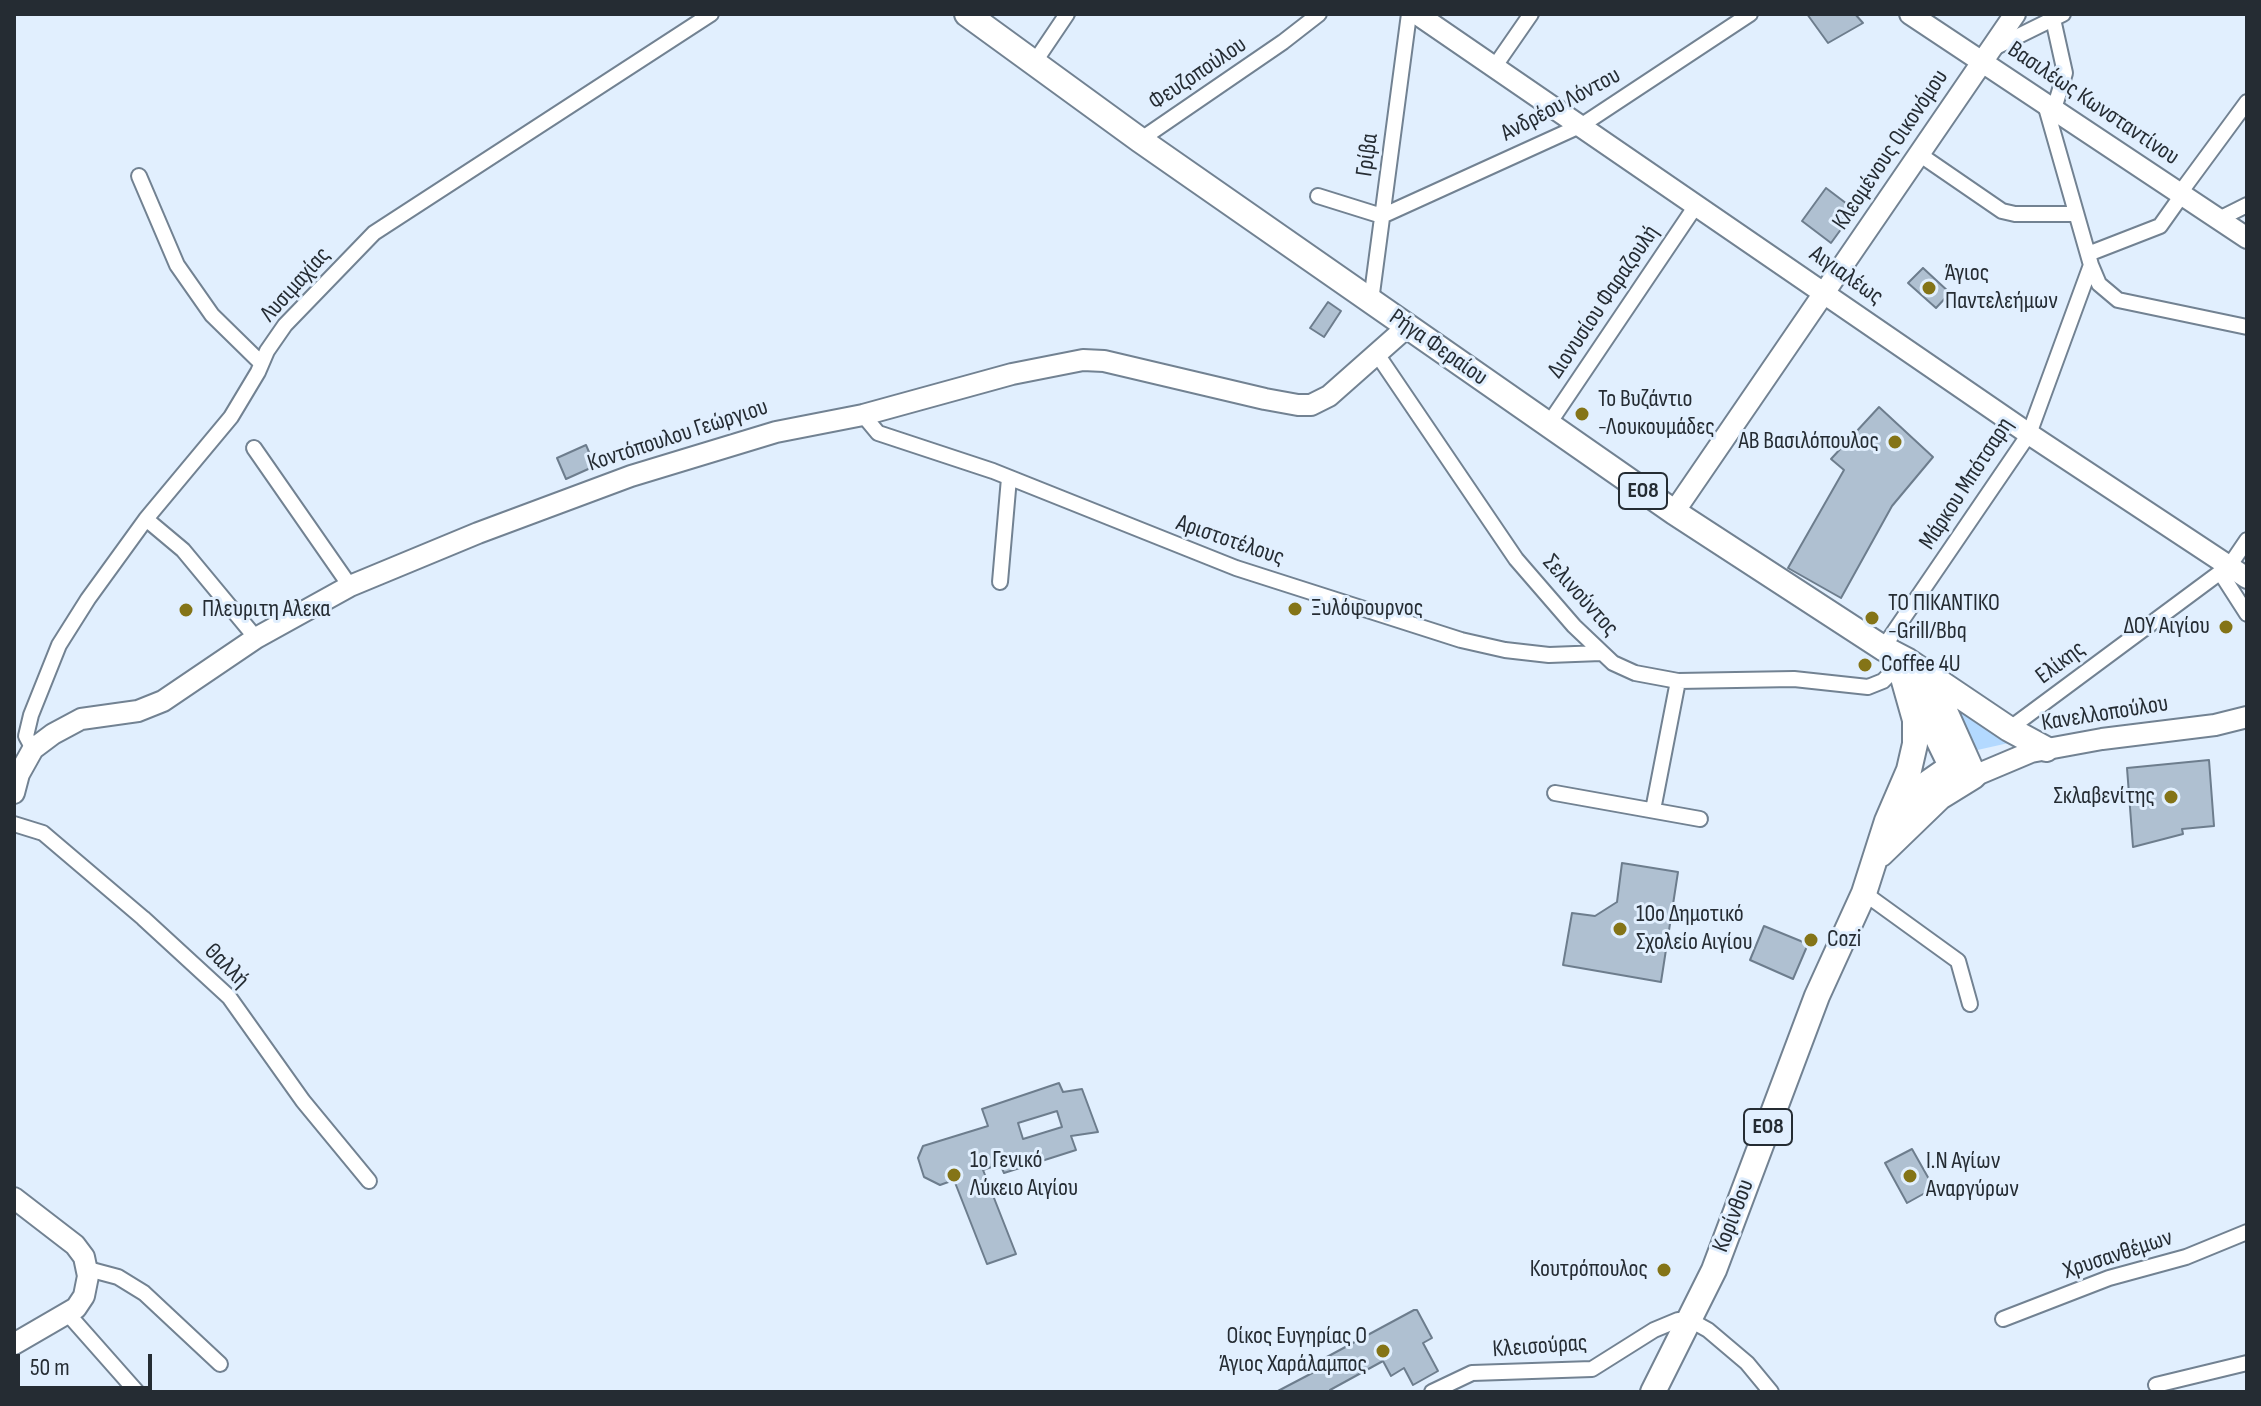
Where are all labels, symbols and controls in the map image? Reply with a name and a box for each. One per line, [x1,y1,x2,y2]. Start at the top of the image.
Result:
street label: Φευζοπούλου [1144,31,1252,117]
street label: Βασιλέως Κωνσταντίνου [2002,36,2184,172]
street label: Ανδρέου Λόντου [1496,62,1626,148]
street label: Κλεομένους Οικονόμου [1827,64,1955,236]
street label: Γρίβα [1351,132,1385,178]
street label: Διονυσίου Φαραζουλή [1542,220,1666,384]
street label: Αιγιαλέως [1803,240,1889,312]
street label: Λυσιμαχίας [255,242,337,328]
place label: Άγιος Παντελεήμων [1945,260,2058,316]
marker: Άγιος Παντελεήμων [1920,279,1938,297]
street label: Ρήγα Φεραίου [1383,304,1493,392]
place label: Το Βυζάντιο -Λουκουμάδες [1598,386,1715,442]
street label: Κοντόπουλου Γεώργιου [584,393,772,479]
marker: Το Βυζάντιο -Λουκουμάδες [1573,405,1591,423]
street label: Μάρκου Μπότσαρη [1914,413,2020,555]
place label: ΑΒ Βασιλόπουλος [1739,428,1879,456]
marker: ΑΒ Βασιλόπουλος [1886,433,1904,451]
road number: ΕΟ8 [1619,473,1667,509]
street label: Αριστοτέλους [1172,509,1288,573]
street label: Σελινούντος [1536,549,1624,643]
place label: ΤΟ ΠΙΚΑΝΤΙΚΟ -Grill/Bbq [1888,590,2000,646]
place label: Ξυλόφουρνος [1311,595,1423,623]
place label: Πλευριτη Αλεκα [202,596,330,624]
marker: Ξυλόφουρνος [1286,600,1304,618]
marker: Πλευριτη Αλεκα [177,601,195,619]
marker: ΤΟ ΠΙΚΑΝΤΙΚΟ -Grill/Bbq [1863,609,1881,627]
place label: ΔΟΥ Αιγίου [2124,613,2210,641]
marker: ΔΟΥ Αιγίου [2217,618,2235,636]
street label: Ελίκης [2031,635,2091,691]
place label: Coffee 4U [1881,651,1961,679]
marker: Coffee 4U [1856,656,1874,674]
street label: Κανελλοπούλου [2040,690,2170,738]
place label: Σκλαβενίτης [2053,783,2155,811]
marker: Σκλαβενίτης [2162,788,2180,806]
place label: 10o Δημοτικό Σχολείο Αιγίου [1636,901,1753,957]
marker: 10o Δημοτικό Σχολείο Αιγίου [1611,920,1629,938]
place label: Cozi [1827,926,1861,954]
marker: Cozi [1802,931,1820,949]
street label: Θαλλή [197,937,255,995]
road number: ΕΟ8 [1744,1109,1792,1145]
place label: 1o Γενικό Λύκειο Αιγίου [970,1147,1078,1203]
place label: Ι.Ν Αγίων Αναργύρων [1926,1148,2019,1204]
marker: 1o Γενικό Λύκειο Αιγίου [945,1166,963,1184]
marker: Ι.Ν Αγίων Αναργύρων [1901,1167,1919,1185]
street label: Κορίνθου [1707,1175,1761,1257]
street label: Χρυσανθέμων [2060,1224,2176,1286]
place label: Κουτρόπουλος [1530,1256,1648,1284]
marker: Κουτρόπουλος [1655,1261,1673,1279]
place label: Οίκος Ευγηρίας Ο Άγιος Χαράλαμπος [1219,1323,1367,1379]
street label: Κλεισούρας [1492,1329,1588,1365]
scale bar [20,1338,156,1388]
marker: Οίκος Ευγηρίας Ο Άγιος Χαράλαμπος [1374,1342,1392,1360]
text: 50 m [30,1353,70,1382]

